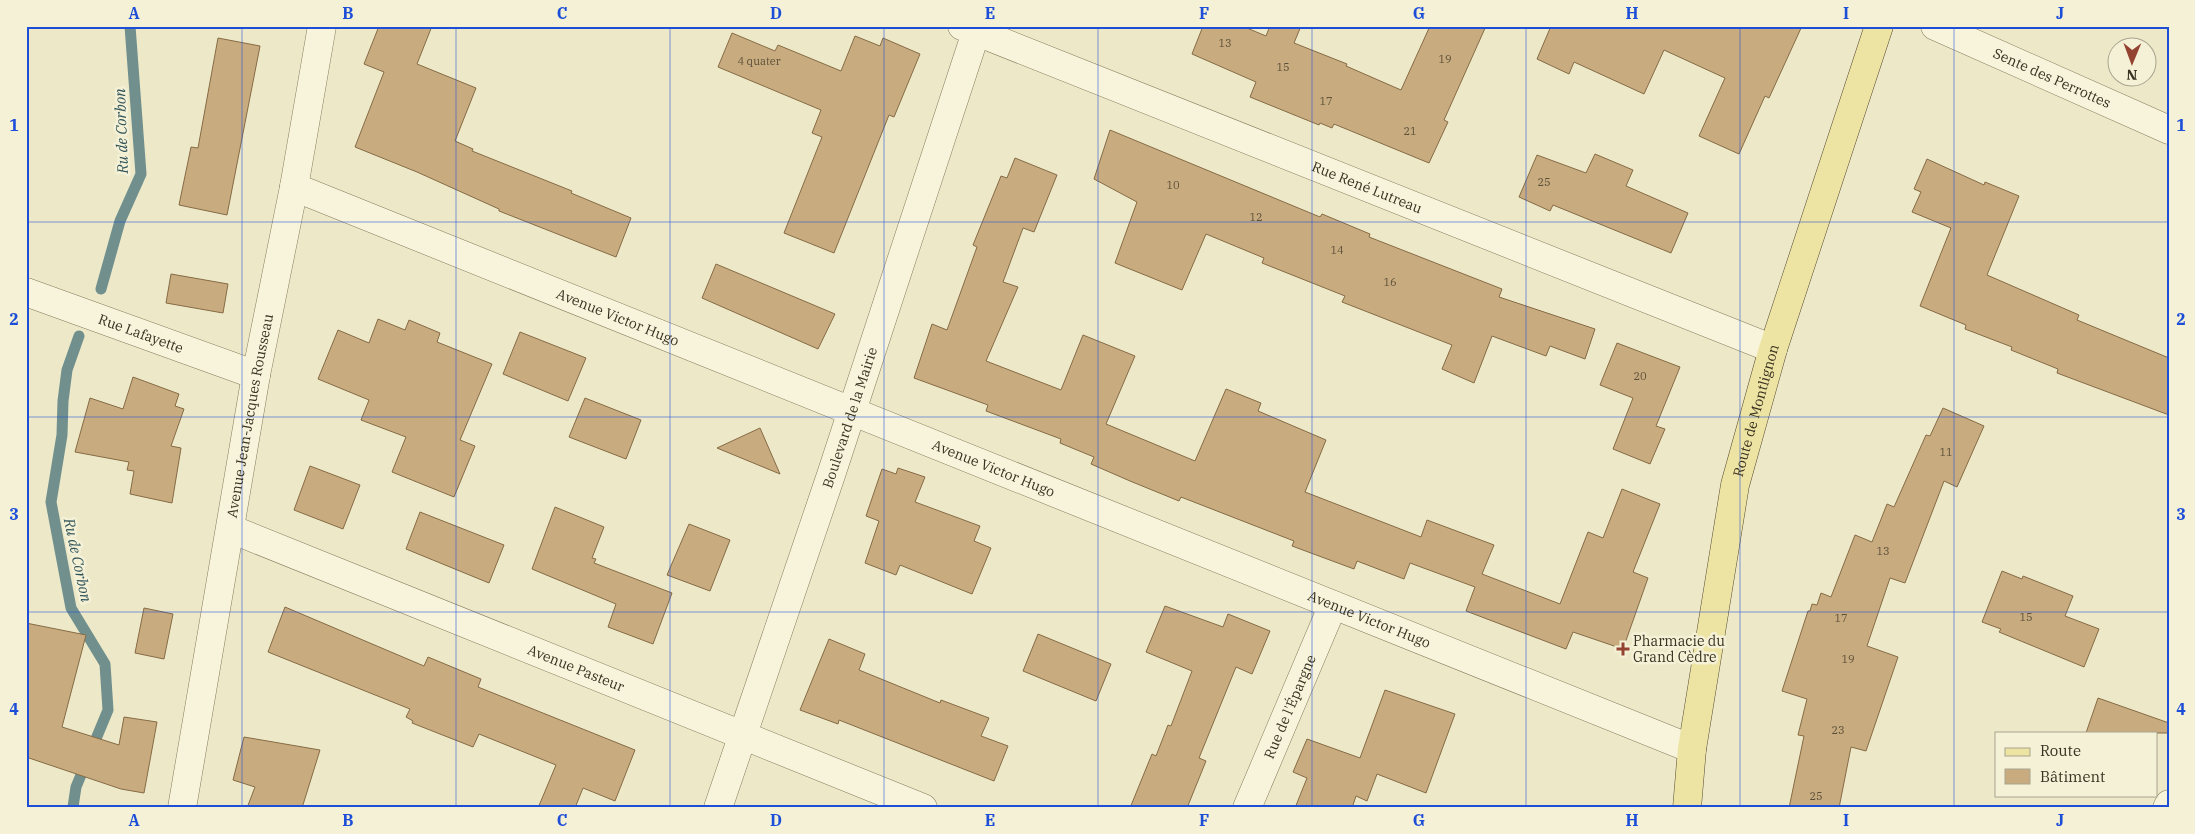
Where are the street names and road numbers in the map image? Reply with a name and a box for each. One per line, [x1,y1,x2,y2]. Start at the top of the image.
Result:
street label: Sente des Perrottes [1990,44,2114,112]
street label: Rue René Lutreau [1309,157,1425,217]
street label: Avenue Victor Hugo [554,284,682,350]
street label: Rue Lafayette [96,310,186,357]
street label: Avenue Jean-Jacques Rousseau [223,312,277,519]
street label: Route de Montlignon [1729,342,1783,479]
street label: Boulevard de la Mairie [818,345,881,491]
street label: Avenue Victor Hugo [930,436,1058,501]
street label: Avenue Victor Hugo [1305,587,1433,652]
street label: Avenue Pasteur [525,641,628,696]
street label: Rue de l'Épargne [1260,652,1320,761]

